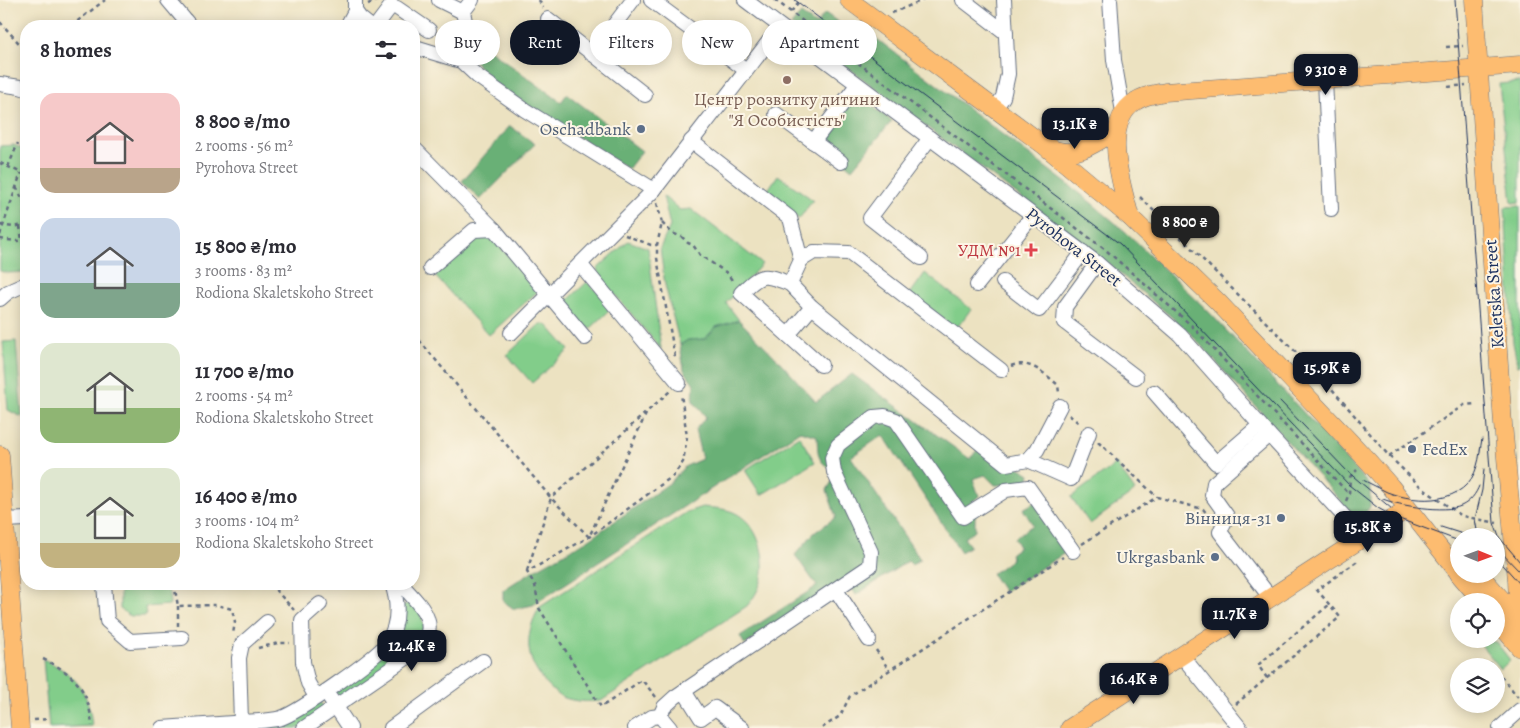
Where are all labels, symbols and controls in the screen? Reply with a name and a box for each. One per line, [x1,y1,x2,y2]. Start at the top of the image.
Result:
chip: Buy [435,20,500,65]
chip: Rent [510,20,580,65]
chip: Filters [590,20,672,65]
chip: New [682,20,752,65]
chip: Apartment [762,20,877,65]
text: 8 homes [40,36,112,64]
icon: filters [372,36,400,64]
pin: 9 310 ₴ [1280,54,1372,96]
text: 9 310 ₴ [1305,59,1347,81]
marker: Центр розвитку дитини "Я Особистість" [781,74,793,86]
place label: Центр розвитку дитини "Я Особистість" [694,87,880,132]
text: 8 800 ₴/mo [195,107,290,135]
pin: 13.1K ₴ [1029,108,1121,150]
icon: home [80,113,140,173]
text: 13.1K ₴ [1053,113,1097,135]
place label: Oschadbank [540,117,631,141]
marker: Oschadbank [635,123,647,135]
text: 2 rooms · 56 m² [195,135,293,157]
text: Pyrohova Street [195,157,298,179]
street label: Pyrohova Street [1021,202,1127,292]
pin: 8 800 ₴ [1139,206,1231,248]
text: 8 800 ₴ [1162,211,1208,233]
text: 15 800 ₴/mo [195,232,297,260]
icon: home [80,238,140,298]
place label: УДМ №1 [958,238,1021,262]
street label: Keletska Street [1478,239,1510,349]
marker: УДМ №1 [1025,244,1037,256]
text: 3 rooms · 83 m² [195,260,292,282]
text: Rodiona Skaletskoho Street [195,282,374,304]
pin: 15.9K ₴ [1281,352,1373,394]
text: 11 700 ₴/mo [195,357,294,385]
text: 15.9K ₴ [1304,357,1350,379]
icon: home [80,363,140,423]
text: 2 rooms · 54 m² [195,385,293,407]
text: Rodiona Skaletskoho Street [195,407,374,429]
place label: FedEx [1422,437,1468,461]
marker: FedEx [1406,443,1418,455]
text: 16 400 ₴/mo [195,482,297,510]
icon: home [80,488,140,548]
place label: Вінниця-31 [1185,506,1271,530]
text: 3 rooms · 104 m² [195,510,299,532]
pin: 15.8K ₴ [1322,510,1414,553]
marker: Вінниця-31 [1275,512,1287,524]
text: 15.8K ₴ [1345,516,1391,538]
north arrow [1450,528,1505,582]
map controls [1450,528,1505,713]
text: Rodiona Skaletskoho Street [195,532,374,554]
place label: Ukrgasbank [1116,545,1205,569]
marker: Ukrgasbank [1209,551,1221,563]
button: locate [1450,593,1505,648]
pin: 11.7K ₴ [1189,598,1281,640]
text: 11.7K ₴ [1213,603,1257,625]
pin: 12.4K ₴ [366,630,458,672]
text: 12.4K ₴ [388,635,436,657]
button: layers [1450,658,1505,713]
pin: 16.4K ₴ [1088,662,1180,705]
text: 16.4K ₴ [1110,668,1158,690]

